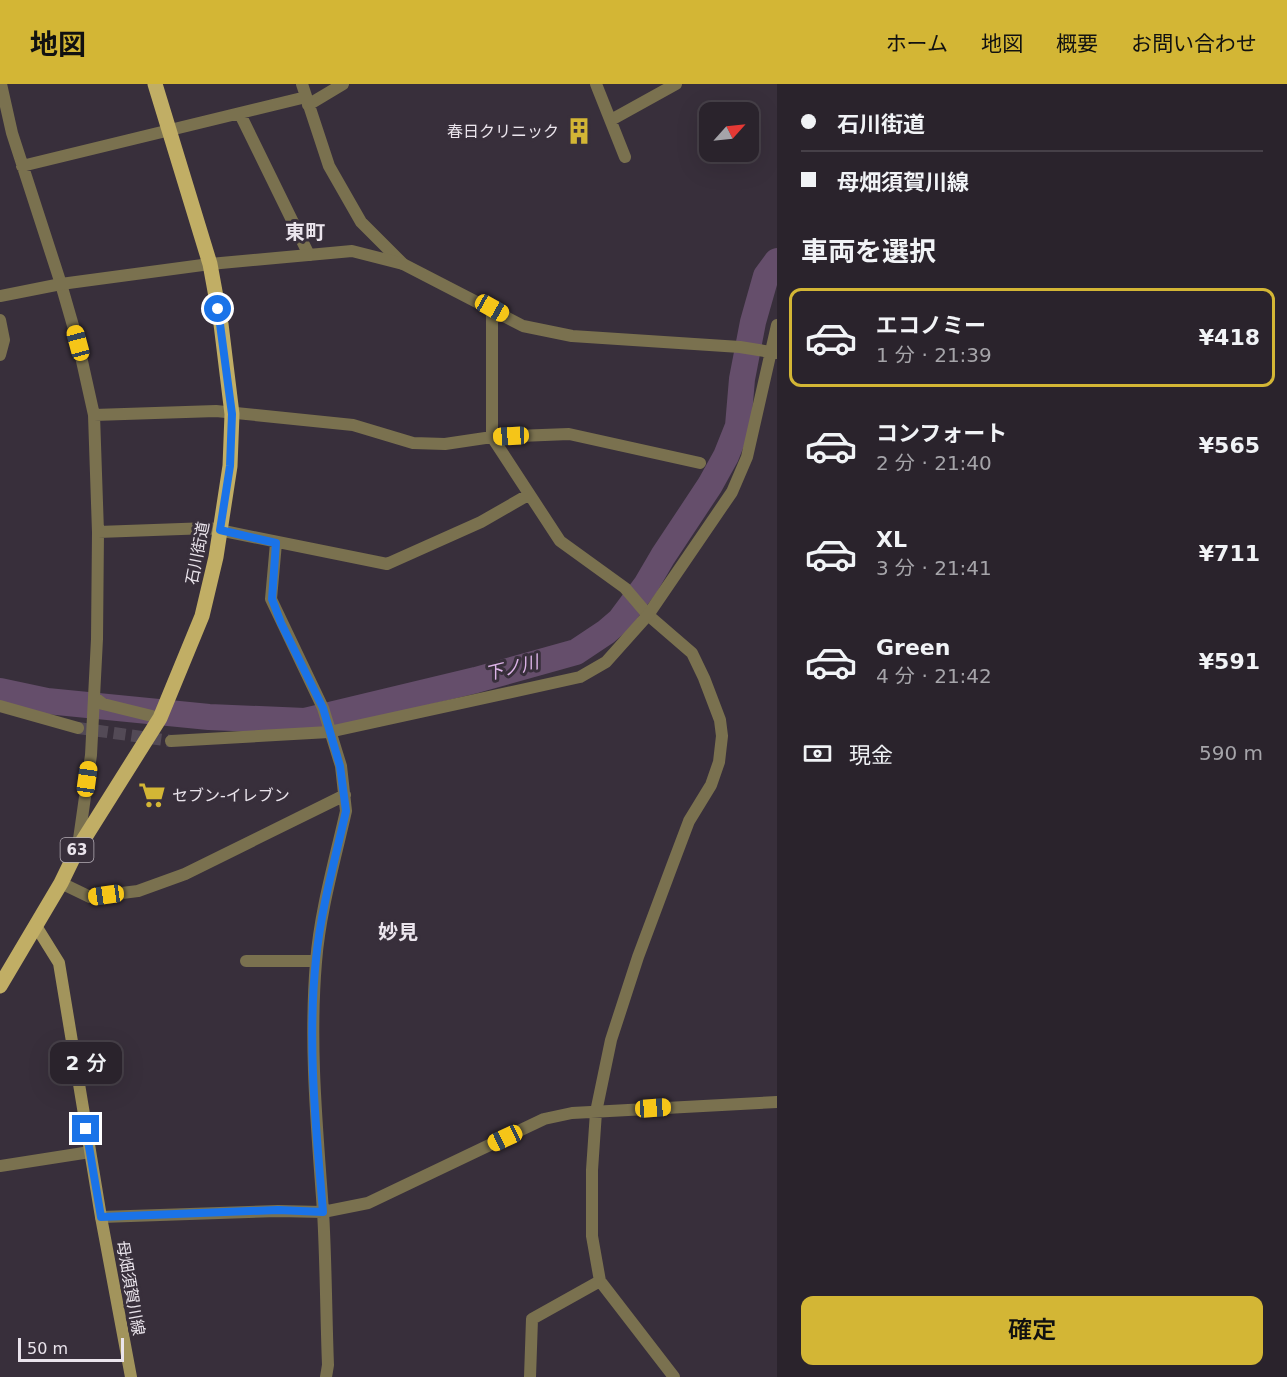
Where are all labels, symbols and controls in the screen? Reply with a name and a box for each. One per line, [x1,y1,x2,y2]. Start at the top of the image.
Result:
text: 地図 [30,28,86,61]
text: ホーム [886,32,948,56]
text: 地図 [981,32,1023,56]
text: 概要 [1056,32,1098,56]
text: お問い合わせ [1131,32,1257,56]
north arrow [699,102,759,162]
map controls [699,102,759,162]
text: 石川街道 [837,112,925,137]
building icon: 春日クリニック [564,116,594,146]
place label: 春日クリニック [447,122,559,141]
text: 母畑須賀川線 [837,170,969,195]
district label: 東町 [285,220,325,244]
text: 車両を選択 [801,236,936,267]
car [472,291,512,325]
route start [204,295,231,322]
icon: car [804,311,858,365]
text: エコノミー [876,313,986,338]
car [65,323,91,363]
text: ¥418 [1199,325,1260,350]
text: 1 分 · 21:39 [876,343,992,367]
icon: car [804,419,858,473]
text: コンフォート [876,421,1007,446]
car [493,426,529,446]
text: ¥565 [1199,433,1260,458]
text: 2 分 · 21:40 [876,451,992,475]
street label: 石川街道 [182,520,213,586]
icon: car [804,527,858,581]
text: XL [876,527,907,552]
text: ¥711 [1199,541,1260,566]
text: 3 分 · 21:41 [876,556,992,580]
icon: car [804,635,858,689]
text: Green [876,635,950,660]
text: ¥591 [1199,649,1260,674]
water label: 下ノ川 [483,650,543,684]
text: 4 分 · 21:42 [876,664,992,688]
icon: cash [801,737,834,770]
text: 590 m [1199,741,1263,765]
text: 現金 [849,743,893,768]
car [76,760,98,798]
supermarket icon: セブン-イレブン [137,780,167,810]
place label: セブン-イレブン [172,786,290,805]
road number: 63 [60,838,94,862]
car [87,884,125,906]
district label: 妙見 [378,920,418,944]
callout: 2 分 [50,1042,122,1084]
text: 2 分 [66,1051,106,1075]
car [634,1098,672,1118]
route end [72,1115,99,1142]
car [485,1122,525,1154]
street label: 母畑須賀川線 [113,1239,148,1337]
button: 確定 [801,1296,1263,1365]
scale bar [18,1335,124,1362]
text: 50 m [27,1339,68,1358]

